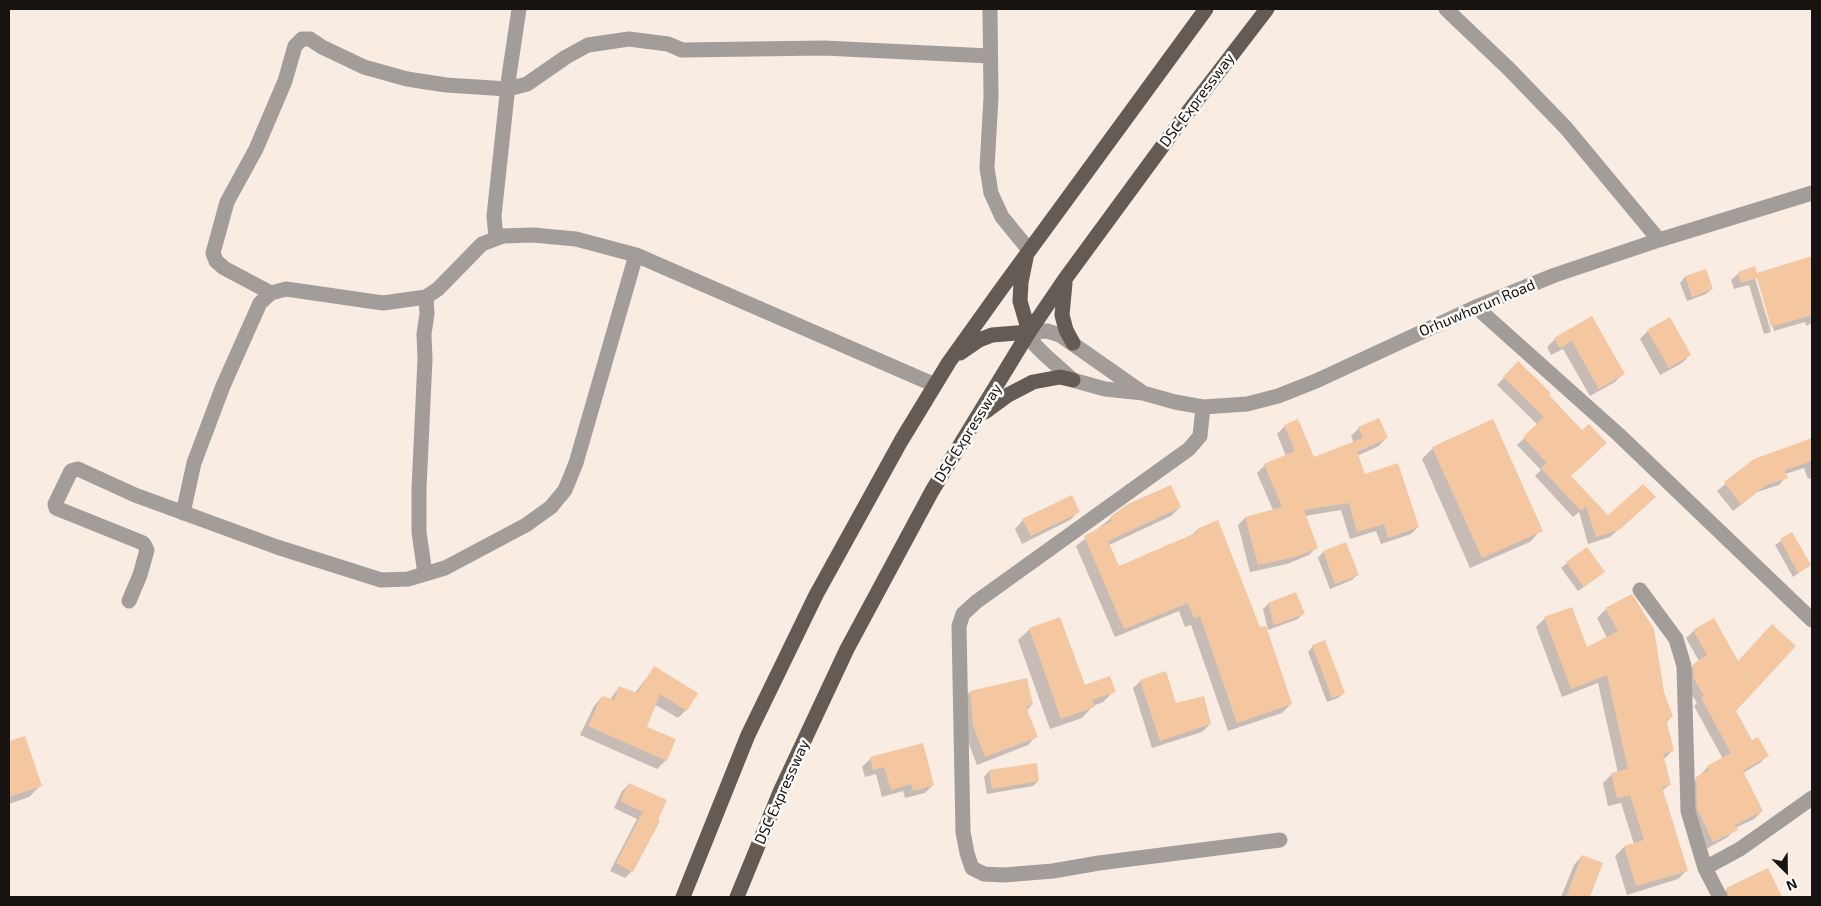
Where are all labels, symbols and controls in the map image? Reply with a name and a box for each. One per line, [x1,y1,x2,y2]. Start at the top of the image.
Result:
street label: DSC Expressway [1156,50,1238,150]
street label: Orhuwhorun Road [1416,275,1538,341]
street label: DSC Expressway [930,380,1006,486]
street label: DSC Expressway [751,737,813,847]
north arrow [1761,846,1811,896]
text: N [1784,875,1800,895]

